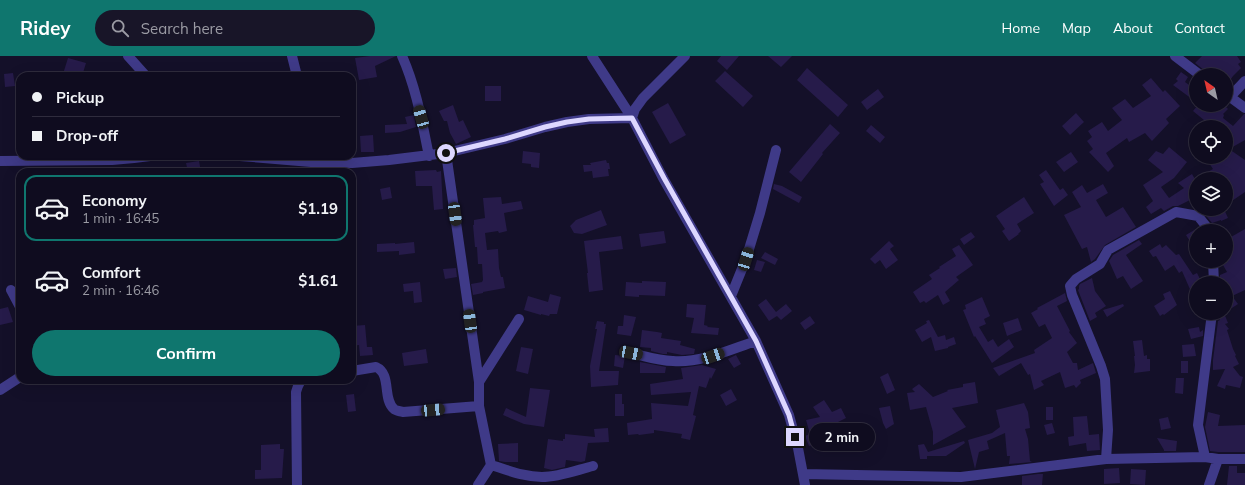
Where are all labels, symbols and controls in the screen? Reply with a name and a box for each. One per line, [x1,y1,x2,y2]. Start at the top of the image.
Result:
search box [95,10,375,46]
text: Ridey [20,16,71,40]
icon: search [109,17,131,39]
text: Search here [141,19,223,38]
text: Home [1001,19,1040,37]
text: Map [1062,19,1091,37]
text: About [1113,19,1153,37]
text: Contact [1175,19,1225,37]
north arrow [1189,68,1233,112]
map controls [1189,68,1233,320]
text: Pickup [56,88,104,107]
car [412,104,430,130]
button: locate [1189,120,1233,164]
text: Drop-off [56,126,118,145]
route start [437,144,455,162]
button: layers [1189,172,1233,216]
icon: car [34,190,70,226]
text: Economy [82,191,147,210]
text: $1.19 [298,199,338,218]
car [447,201,463,227]
text: 1 min · 16:45 [82,210,159,226]
button: + [1189,224,1233,268]
car [737,246,755,272]
icon: car [34,262,70,298]
text: Comfort [82,263,140,282]
text: $1.61 [298,271,338,290]
button: − [1189,276,1233,320]
text: 2 min · 16:46 [82,282,159,298]
car [462,308,478,334]
button: Confirm [32,330,340,376]
car [618,345,644,361]
car [700,346,726,366]
car [421,403,445,417]
callout: 2 min [809,423,875,451]
route end [786,428,804,446]
text: 2 min [825,429,859,445]

